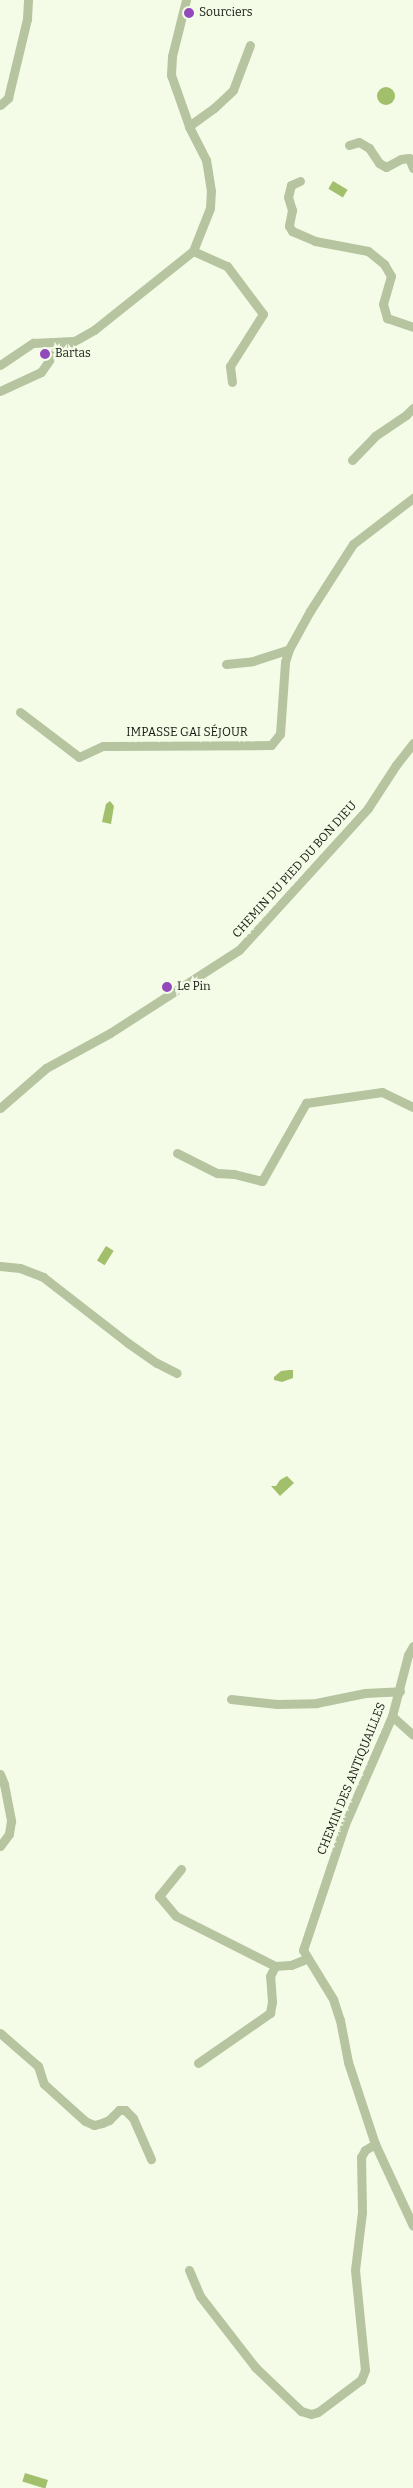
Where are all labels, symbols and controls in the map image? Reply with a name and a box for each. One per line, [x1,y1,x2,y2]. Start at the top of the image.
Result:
place label: Sourciers [199,6,252,20]
marker: Sourciers [183,7,195,19]
place label: Bartas [55,347,91,361]
marker: Bartas [39,348,51,360]
street label: IMPASSE GAI SÉJOUR [126,726,248,740]
street label: CHEMIN DU PIED DU BON DIEU [230,799,360,941]
place label: Le Pin [177,980,211,994]
marker: Le Pin [161,981,173,993]
street label: CHEMIN DES ANTIQUAILLES [315,1701,389,1857]

